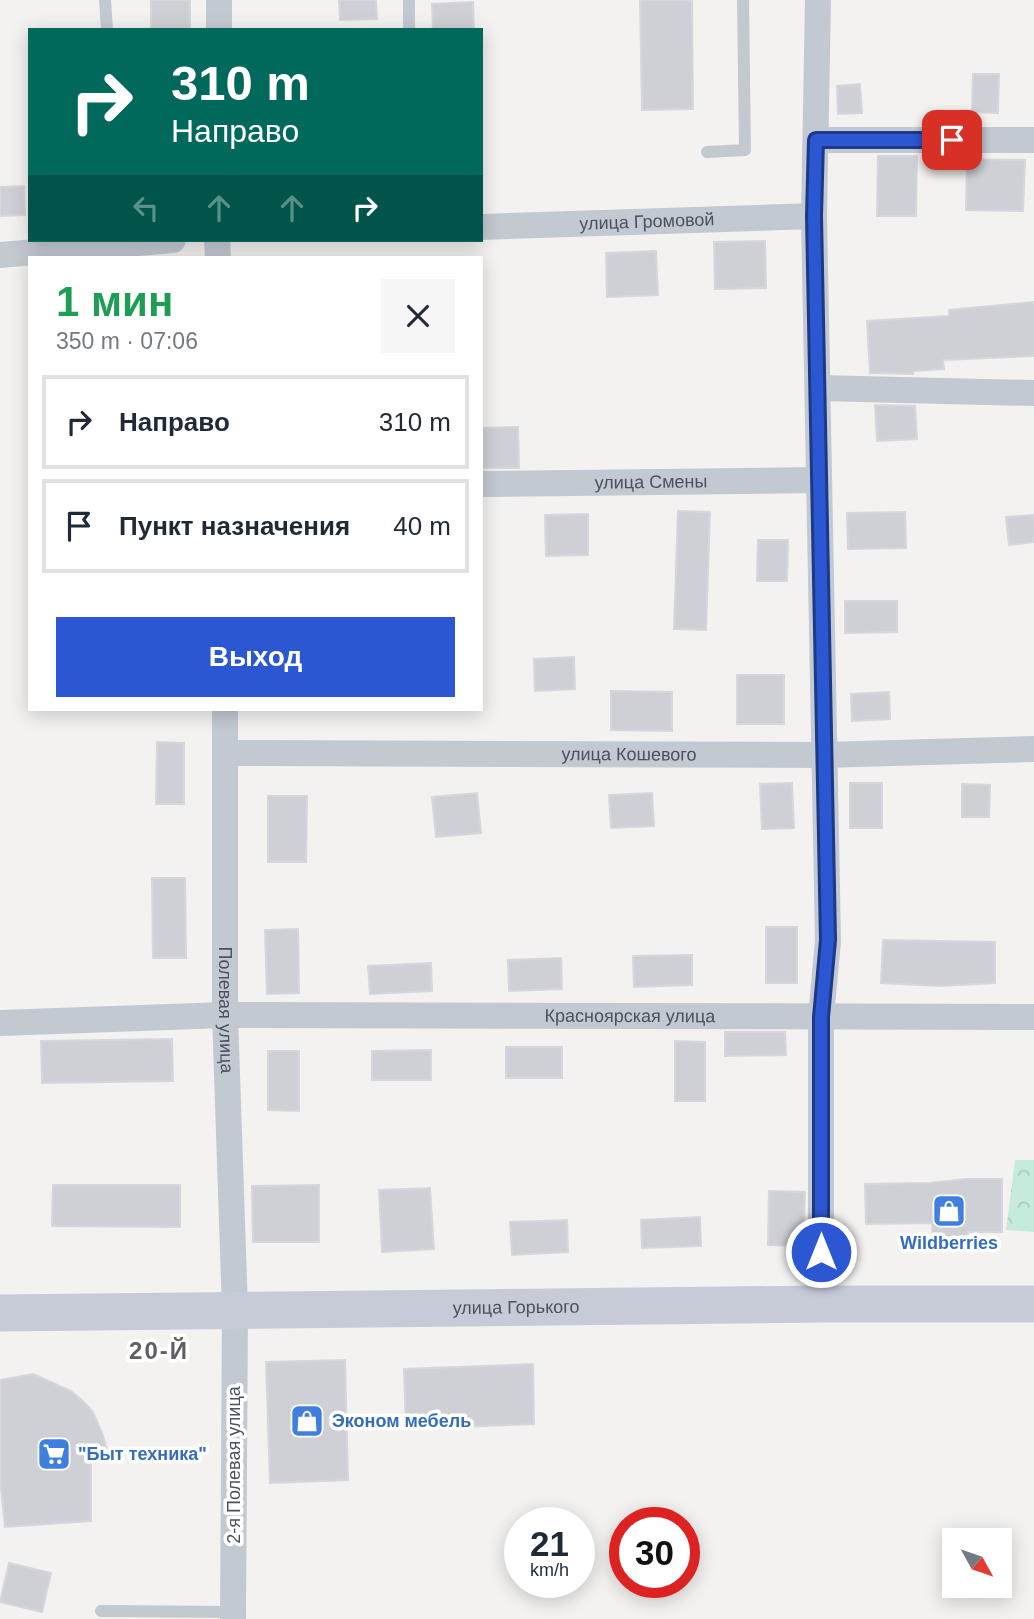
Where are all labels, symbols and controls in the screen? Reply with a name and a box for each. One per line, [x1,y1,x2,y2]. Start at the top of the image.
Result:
icon: right [56,56,147,147]
text: 310 m [171,56,310,110]
pin [922,110,982,170]
text: Направо [171,113,299,149]
icon: arrive [933,121,971,159]
icon: left [127,189,165,227]
icon: ahead [200,189,238,227]
icon: ahead [273,189,311,227]
icon: right [346,189,384,227]
street label: улица Громовой [579,209,715,234]
text: 1 мин [56,278,173,325]
button: close [381,279,455,353]
text: 350 m · 07:06 [56,328,198,354]
icon: right [60,403,98,441]
text: Направо [119,407,230,437]
text: 310 m [379,407,451,437]
street label: улица Смены [594,471,708,493]
icon: arrive [60,507,98,545]
text: Пункт назначения [119,511,350,541]
text: 40 m [393,511,451,541]
button: Выход [56,617,455,697]
street label: улица Кошевого [561,744,697,765]
street label: Полевая улица [215,947,237,1075]
street label: Красноярская улица [544,1006,716,1026]
shop icon: Wildberries [930,1192,968,1230]
position arrow [784,1215,858,1289]
place label: Wildberries [900,1233,998,1253]
street label: улица Горького [452,1297,579,1318]
district label: 20-Й [129,1337,189,1364]
street label: 2-я Полевая улица [224,1385,244,1544]
shop icon: Эконом мебель [288,1402,326,1440]
place label: Эконом мебель [332,1411,471,1431]
supermarket icon: "Быт техника" [35,1435,73,1473]
place label: "Быт техника" [78,1444,207,1464]
speed limit sign: 30 [609,1507,700,1598]
text: 21 [530,1524,569,1563]
north arrow [942,1528,1012,1598]
map controls [942,1528,1012,1598]
text: km/h [530,1560,569,1580]

